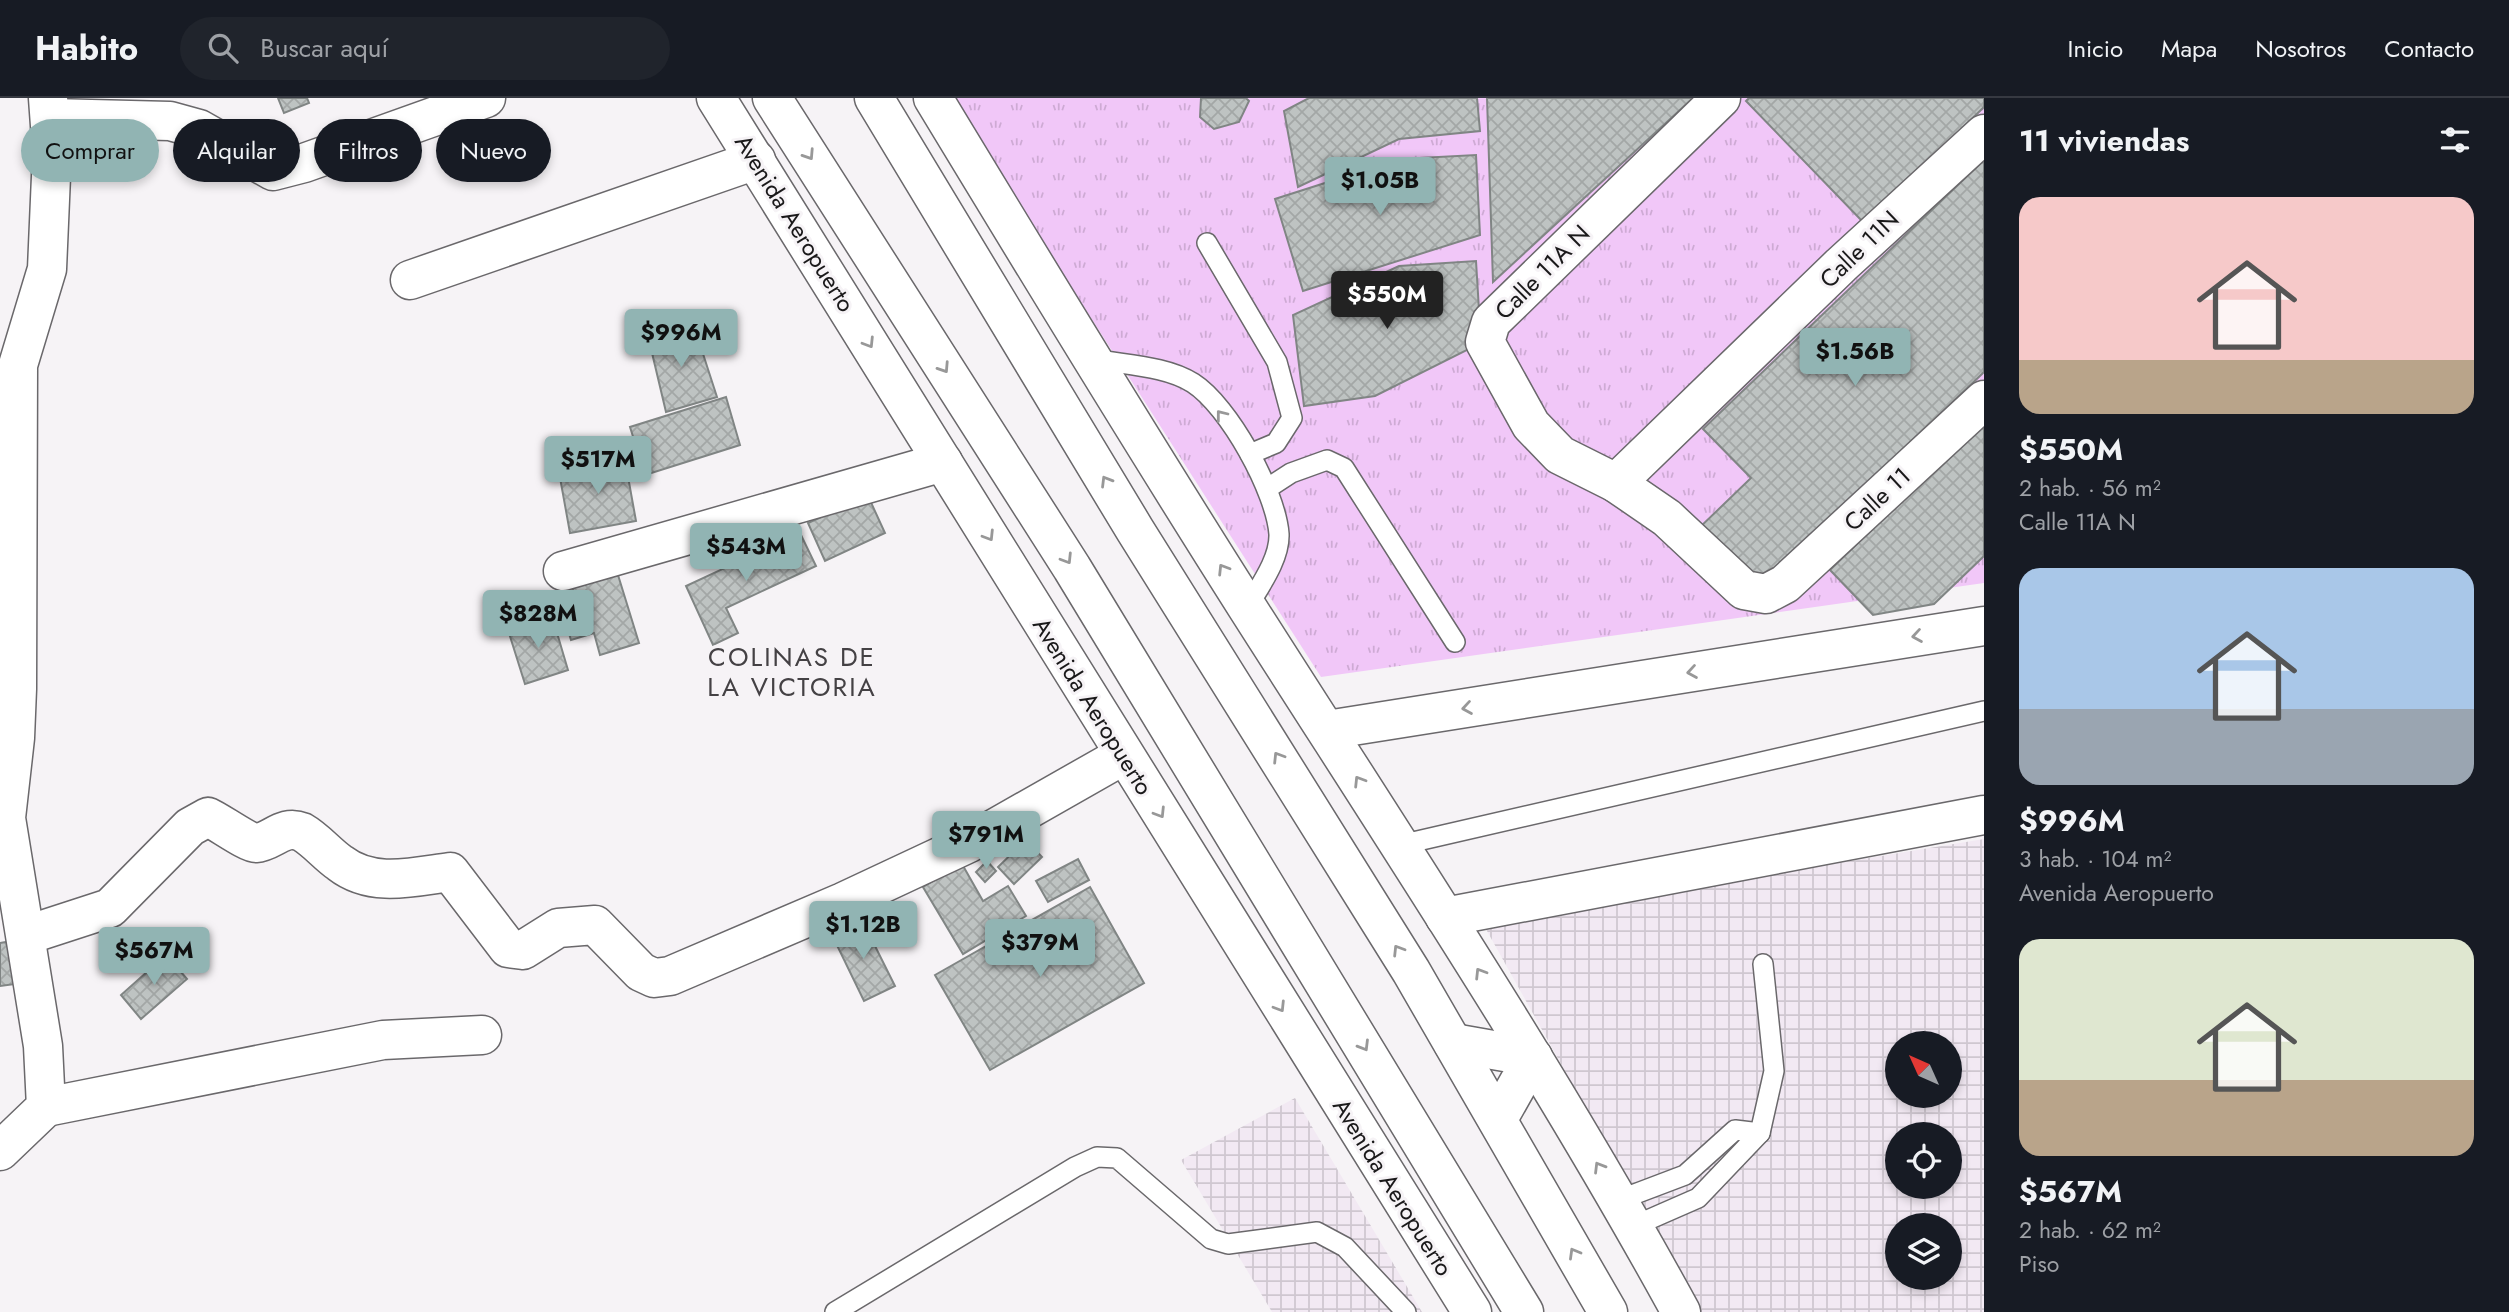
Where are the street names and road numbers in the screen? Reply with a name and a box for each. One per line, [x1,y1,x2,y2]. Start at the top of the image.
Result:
street label: Avenida Aeropuerto [726,127,864,319]
street label: Calle 11N [1811,202,1907,296]
street label: Calle 11A N [1487,217,1597,327]
street label: Calle 11 [1836,459,1918,539]
street label: Avenida Aeropuerto [1024,610,1162,802]
street label: Avenida Aeropuerto [1324,1091,1462,1283]

